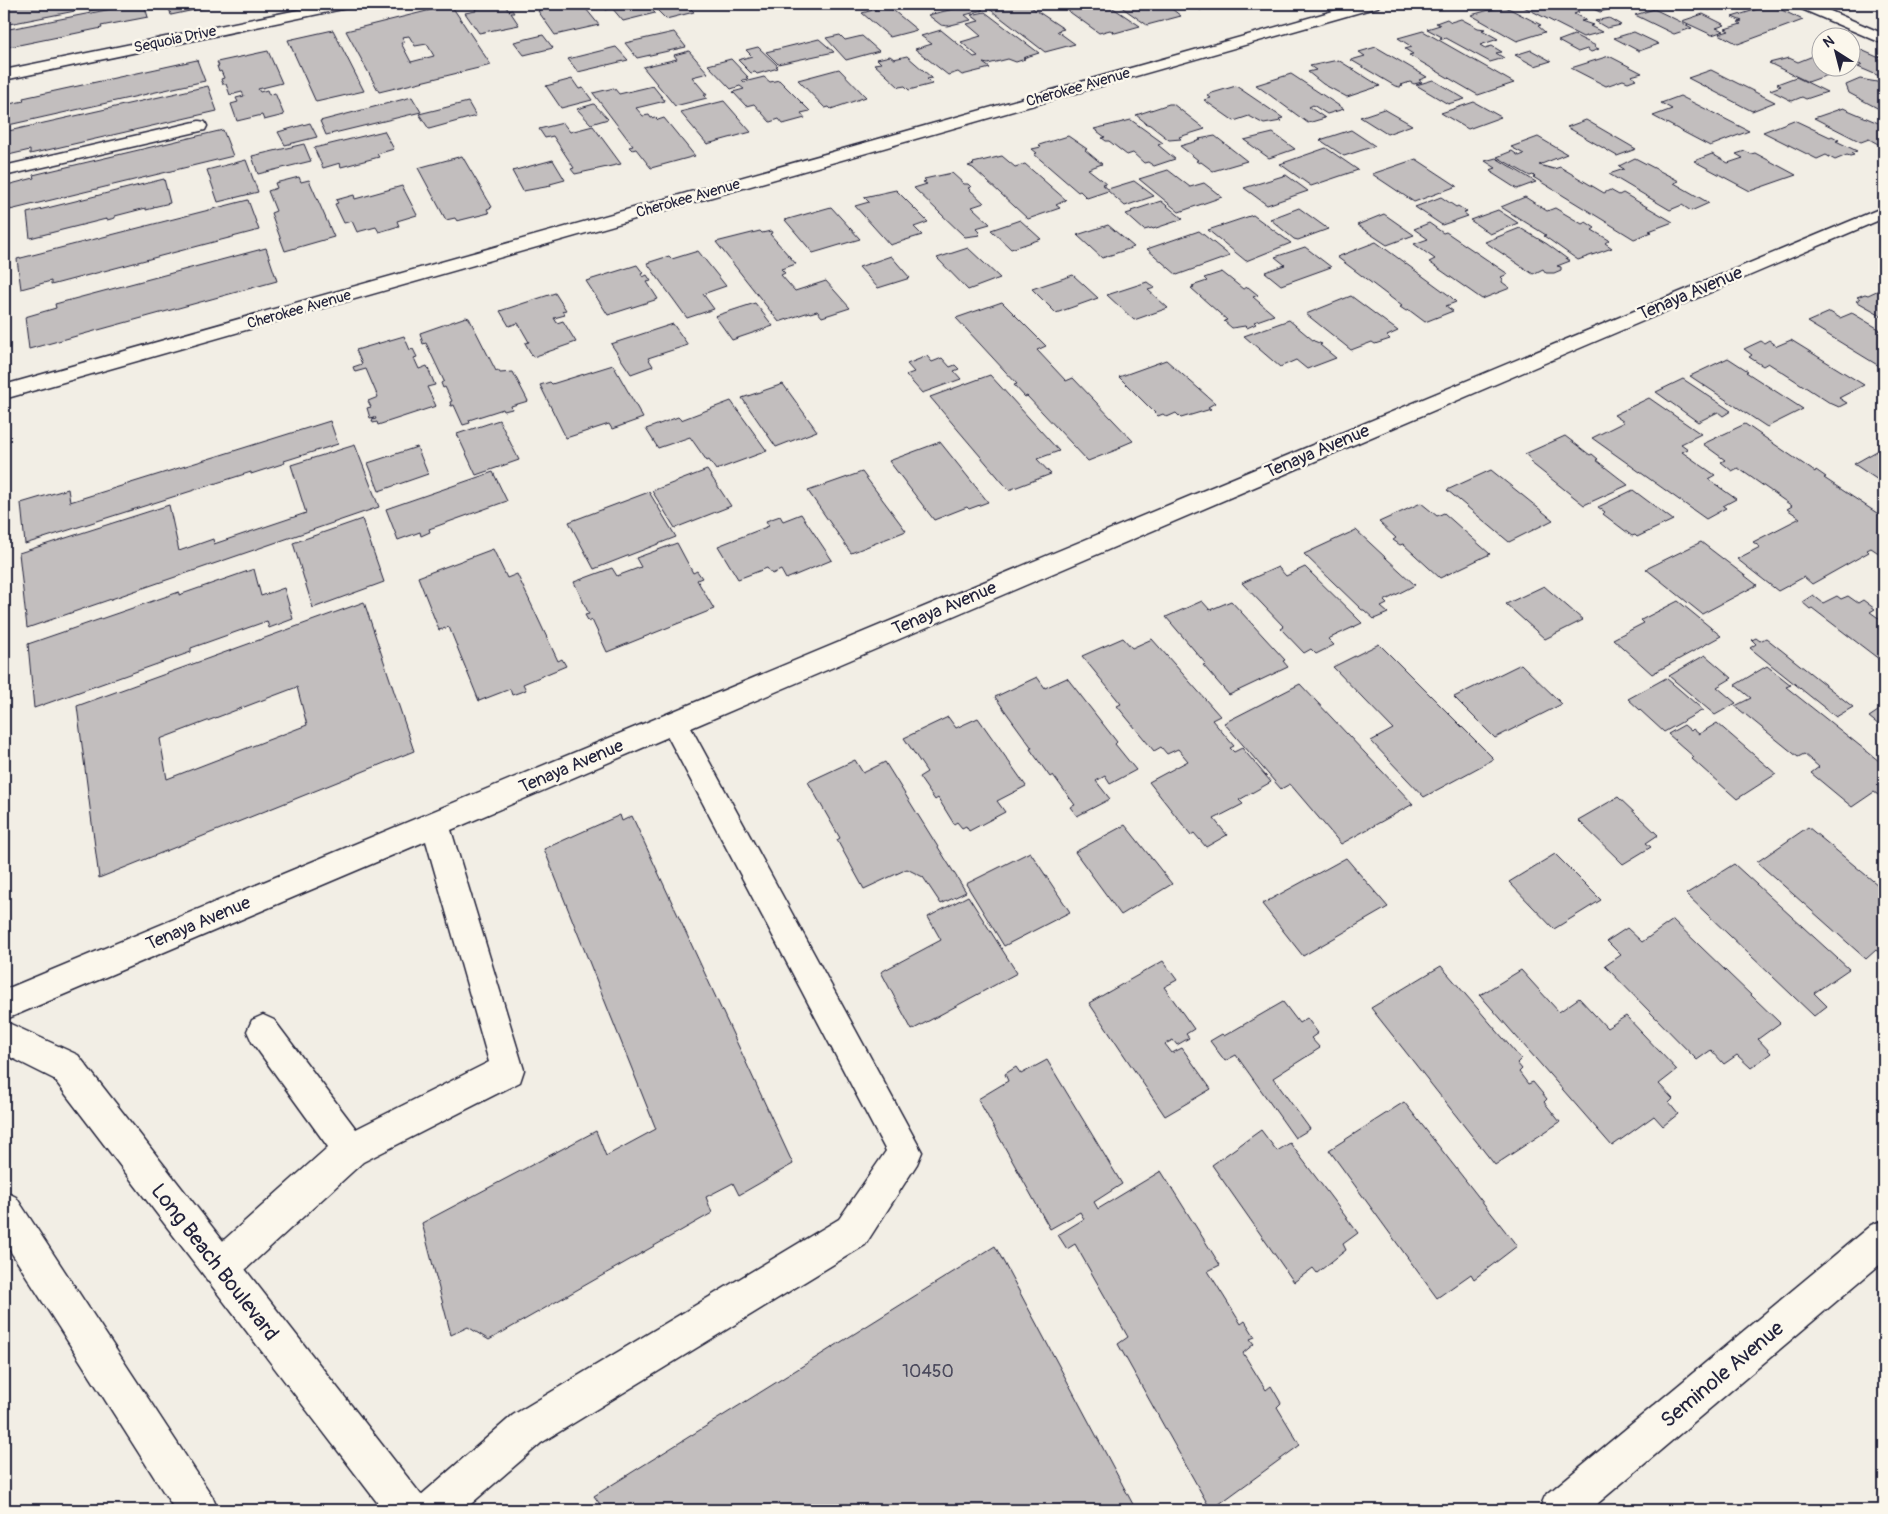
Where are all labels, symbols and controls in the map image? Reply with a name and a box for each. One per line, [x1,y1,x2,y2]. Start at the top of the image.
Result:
street label: Sequoia Drive [132,21,219,57]
north arrow [1810,28,1860,78]
text: N [1820,32,1837,52]
street label: Cherokee Avenue [1024,63,1133,111]
street label: Cherokee Avenue [634,174,743,222]
street label: Tenaya Avenue [1634,261,1746,326]
street label: Cherokee Avenue [245,285,354,333]
street label: Tenaya Avenue [1261,419,1373,484]
street label: Tenaya Avenue [888,576,1000,641]
street label: Tenaya Avenue [515,734,627,799]
street label: Tenaya Avenue [142,891,254,956]
street label: Long Beach Boulevard [145,1178,285,1347]
street label: Seminole Avenue [1655,1315,1790,1434]
house number: 10450 [902,1360,954,1383]

